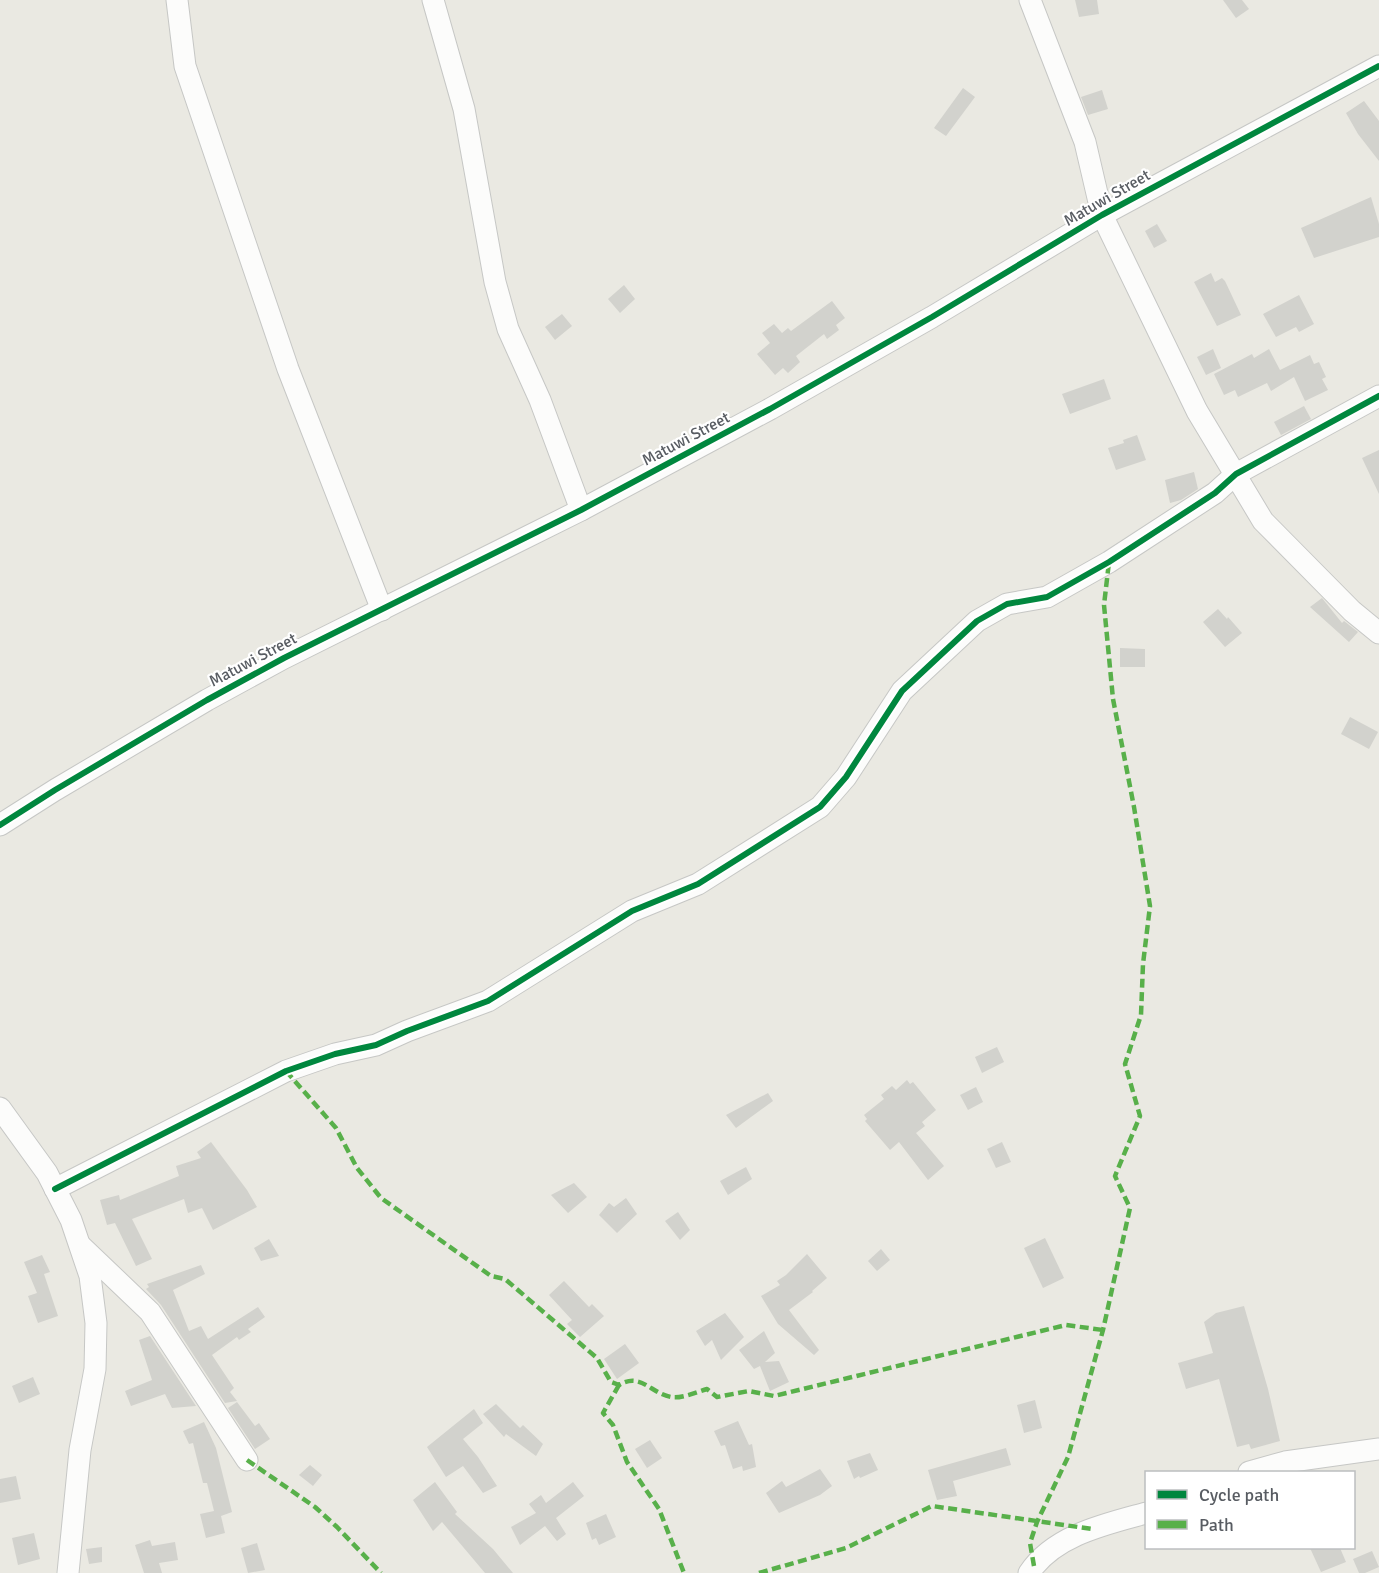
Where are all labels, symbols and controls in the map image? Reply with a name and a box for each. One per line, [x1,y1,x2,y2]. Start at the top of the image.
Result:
street label: Matuwi Street [1060,165,1154,231]
street label: Matuwi Street [639,407,734,470]
street label: Matuwi Street [206,628,301,691]
legend [1145,1471,1355,1549]
text: Cycle path [1199,1484,1279,1506]
text: Path [1199,1514,1234,1536]

